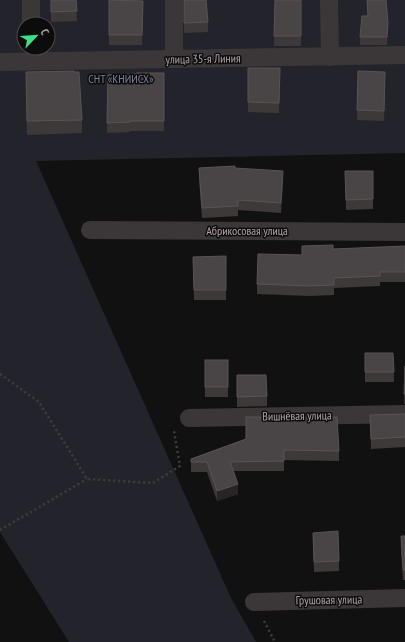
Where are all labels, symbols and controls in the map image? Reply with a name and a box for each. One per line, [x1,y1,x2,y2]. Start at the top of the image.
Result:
north arrow [16,16,56,56]
text: С [38,27,52,37]
street label: улица 35-я Линия [165,50,241,67]
park label: СНТ «КНИИСХ» [88,71,154,86]
street label: Абрикосовая улица [206,223,288,238]
street label: Вишнёвая улица [262,407,332,424]
street label: Грушовая улица [296,591,363,608]

